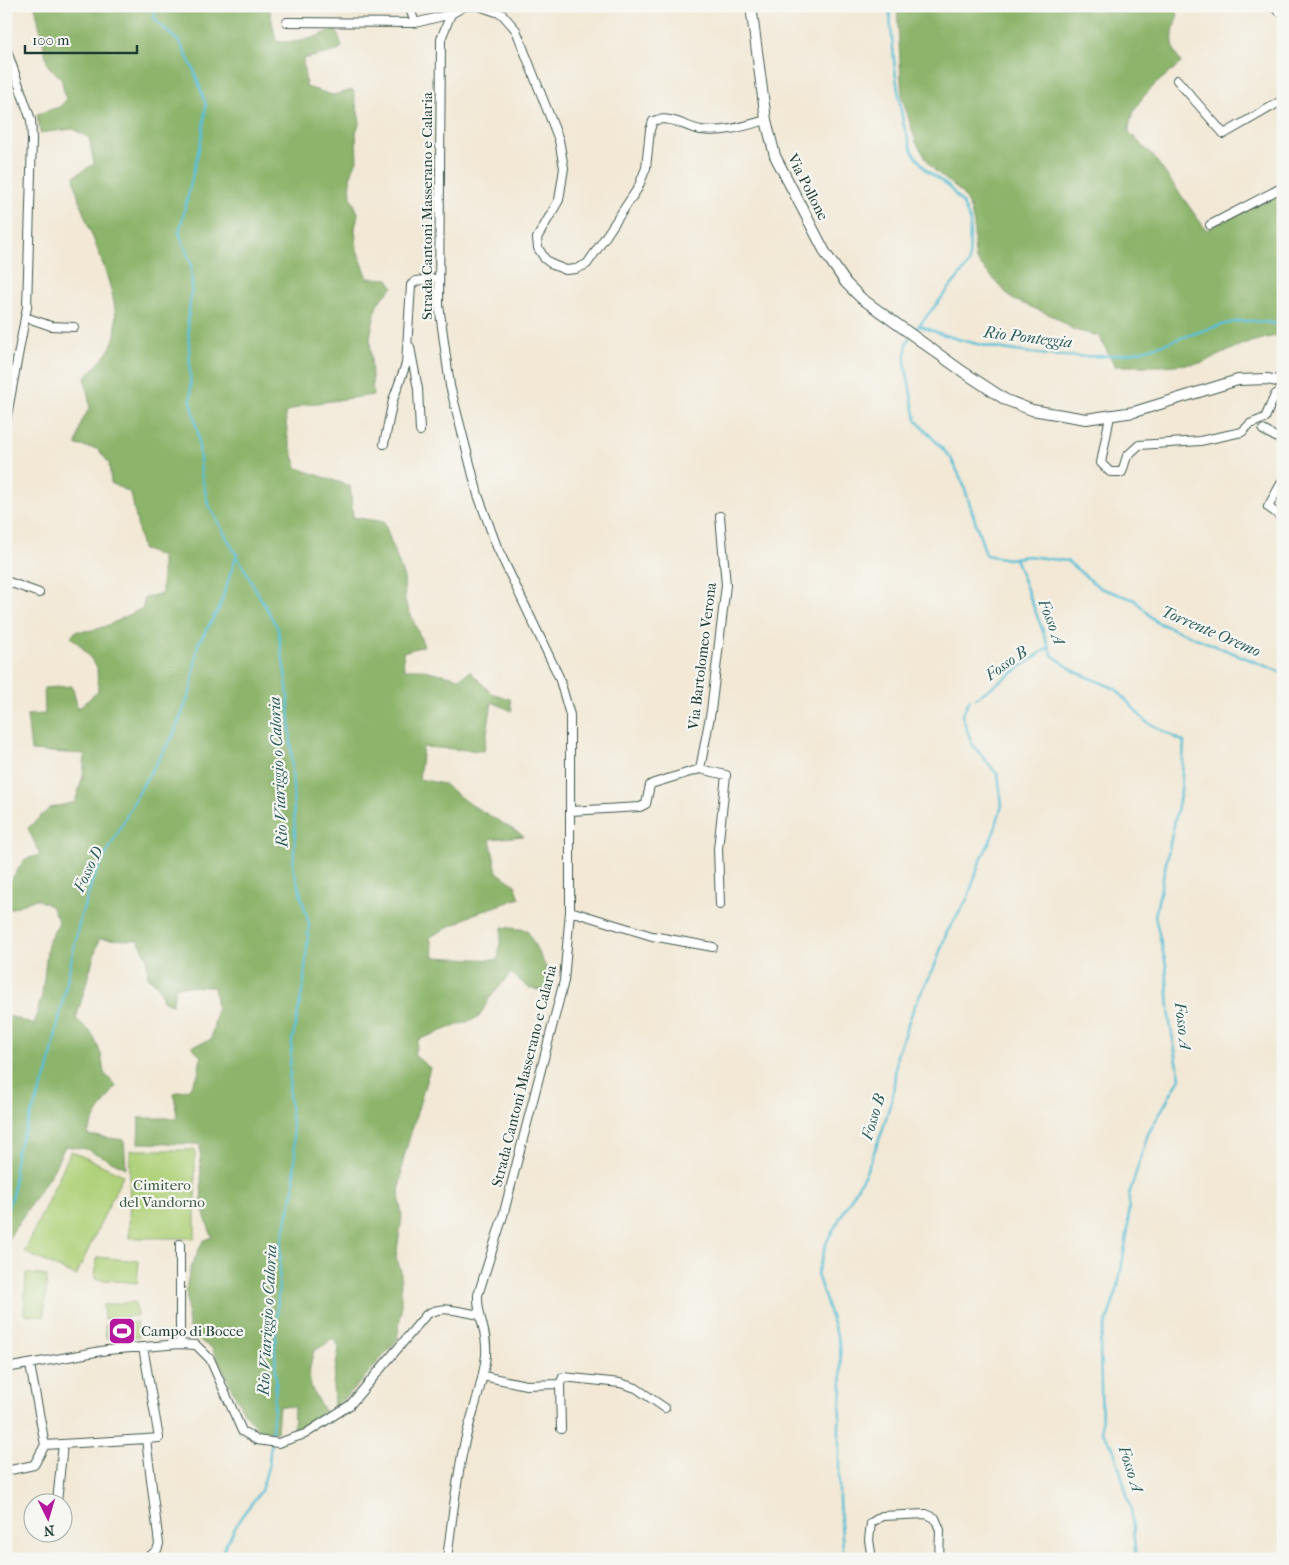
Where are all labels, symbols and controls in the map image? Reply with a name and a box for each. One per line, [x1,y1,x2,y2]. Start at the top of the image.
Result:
scale bar [25,22,138,54]
text: 100 m [32,31,70,49]
street label: Strada Cantoni Masserano e Calaria [418,91,436,320]
street label: Via Pollone [783,150,833,224]
water label: Rio Ponteggia [982,322,1073,352]
street label: Via Bartolomeo Verona [684,580,720,732]
water label: Fosso A [1034,595,1070,648]
water label: Torrente Oremo [1158,601,1264,661]
water label: Fosso B [980,641,1032,685]
water label: Rio Viariggio o Caloria [265,696,291,849]
water label: Fosso D [69,843,107,896]
street label: Strada Cantoni Masserano e Calaria [488,962,561,1189]
water label: Fosso A [1171,1000,1195,1052]
water label: Fosso B [857,1090,889,1143]
park label: Cimitero del Vandorno [119,1176,205,1211]
water label: Rio Viariggio o Caloria [254,1244,280,1397]
sports icon: Campo di Bocce [107,1316,137,1346]
place label: Campo di Bocce [141,1322,244,1340]
water label: Fosso A [1114,1442,1148,1495]
north arrow [22,1492,72,1542]
text: N [43,1522,55,1539]

